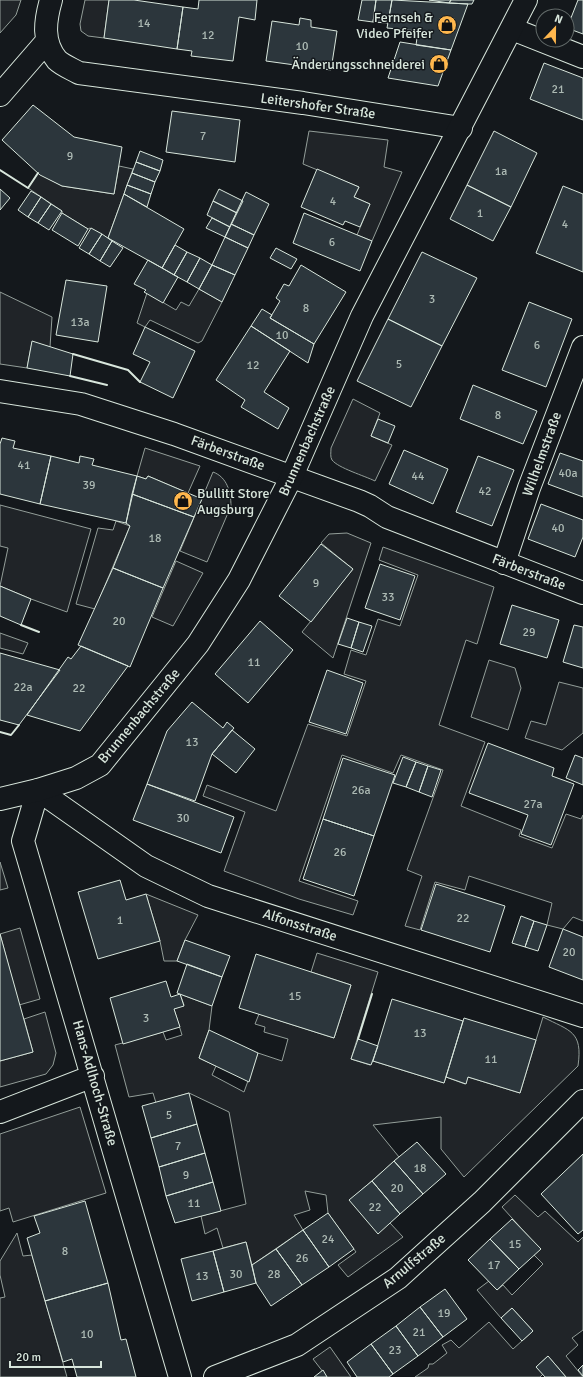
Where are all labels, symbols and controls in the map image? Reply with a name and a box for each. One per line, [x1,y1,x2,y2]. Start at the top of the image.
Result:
north arrow [535,8,575,48]
place label: Fernseh & Video Pfeifer [356,9,434,42]
text: N [553,12,565,27]
shop icon: Fernseh & Video Pfeifer [436,14,458,36]
house number: 14 [138,16,151,31]
house number: 12 [202,28,214,43]
house number: 10 [296,39,308,54]
shop icon: Änderungsschneiderei [428,53,450,75]
place label: Änderungsschneiderei [292,56,425,73]
house number: 21 [552,82,564,97]
street label: Leitershofer Straße [259,90,377,122]
house number: 7 [200,129,206,144]
house number: 9 [67,149,73,164]
house number: 1a [495,164,507,179]
house number: 4 [330,194,337,209]
house number: 1 [477,206,483,221]
house number: 4 [562,217,569,232]
house number: 6 [329,235,335,250]
house number: 3 [429,292,435,307]
house number: 8 [303,301,309,316]
house number: 13a [70,315,90,330]
house number: 10 [276,328,288,343]
house number: 6 [534,338,540,353]
house number: 5 [396,357,402,372]
house number: 12 [247,358,259,373]
street label: Brunnenbachstraße [275,383,339,499]
house number: 8 [495,408,501,423]
street label: Wilhelmstraße [519,409,565,499]
street label: Färberstraße [189,432,267,474]
house number: 41 [18,458,30,473]
house number: 40a [558,466,578,481]
house number: 44 [412,469,425,484]
house number: 39 [83,478,95,493]
house number: 42 [479,484,491,499]
place label: Bullitt Store Augsburg [197,485,269,518]
shop icon: Bullitt Store Augsburg [172,490,194,512]
house number: 40 [552,521,564,536]
house number: 18 [149,531,161,546]
street label: Färberstraße [490,550,568,594]
house number: 9 [313,576,319,591]
house number: 33 [382,590,394,605]
house number: 20 [113,614,125,629]
house number: 29 [523,625,535,640]
house number: 11 [248,655,260,670]
street label: Brunnenbachstraße [94,665,184,767]
house number: 22a [13,680,33,695]
house number: 22 [73,681,85,696]
house number: 13 [186,735,198,750]
house number: 26a [351,783,371,798]
house number: 27a [523,797,543,812]
house number: 30 [177,811,189,826]
house number: 26 [334,845,346,860]
street label: Alfonsstraße [261,905,339,945]
house number: 22 [457,911,469,926]
house number: 1 [117,913,123,928]
house number: 20 [563,945,575,960]
house number: 15 [289,989,301,1004]
house number: 3 [143,1011,149,1026]
street label: Hans-Adlhoch-Straße [69,1018,121,1148]
house number: 13 [414,1026,426,1041]
house number: 11 [485,1052,497,1067]
house number: 5 [166,1108,172,1123]
house number: 7 [175,1139,181,1154]
house number: 18 [414,1161,426,1176]
house number: 9 [183,1168,189,1183]
house number: 20 [391,1181,403,1196]
house number: 11 [188,1196,200,1211]
house number: 22 [369,1200,381,1215]
street label: Arnulfstraße [379,1230,449,1292]
house number: 24 [322,1232,335,1247]
house number: 15 [509,1237,521,1252]
house number: 8 [62,1244,68,1259]
house number: 26 [296,1251,308,1266]
house number: 17 [488,1258,500,1273]
house number: 30 [230,1267,242,1282]
house number: 28 [268,1267,280,1282]
house number: 13 [196,1269,208,1284]
house number: 19 [438,1306,450,1321]
house number: 21 [413,1325,425,1340]
house number: 10 [81,1327,93,1342]
scale bar [10,1343,101,1369]
house number: 23 [389,1343,401,1358]
text: 20 m [16,1350,41,1365]

